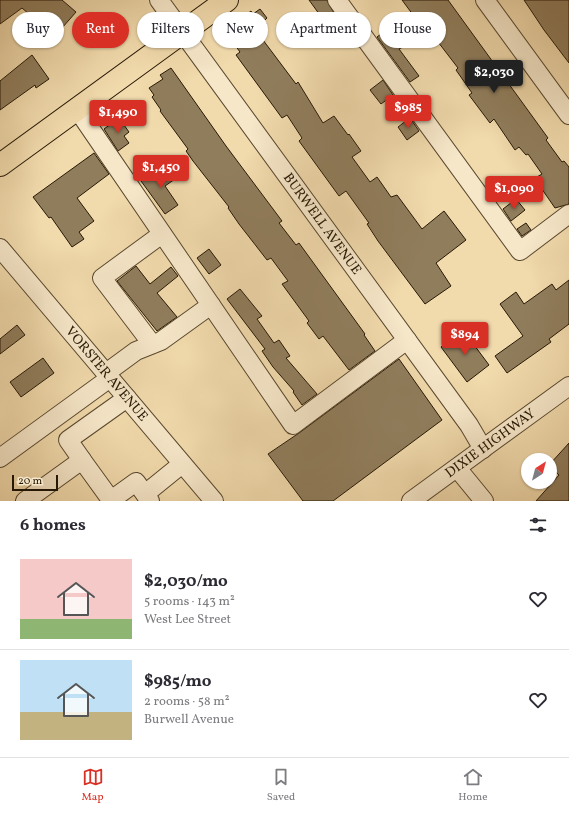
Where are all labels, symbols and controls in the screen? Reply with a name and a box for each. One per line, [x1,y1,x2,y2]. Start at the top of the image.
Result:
chip: Buy [12,12,64,48]
chip: Rent [72,12,129,48]
chip: Filters [137,12,204,48]
chip: New [212,12,268,48]
chip: Apartment [276,12,371,48]
chip: House [379,12,446,48]
pin: $2,030 [461,60,527,94]
text: $2,030 [474,64,514,82]
pin: $985 [384,95,432,129]
text: $985 [394,99,422,117]
pin: $1,490 [85,100,151,134]
text: $1,490 [98,104,138,122]
pin: $1,450 [128,155,194,189]
text: $1,450 [142,159,180,177]
street label: BURWELL AVENUE [279,169,366,279]
pin: $1,090 [481,176,547,210]
text: $1,090 [494,180,534,198]
street label: VORSTER AVENUE [61,322,152,426]
pin: $894 [441,322,489,356]
text: $894 [450,326,480,344]
street label: DIXIE HIGHWAY [441,404,539,483]
north arrow [521,453,557,489]
map controls [521,453,557,489]
scale bar [12,473,58,492]
text: 20 m [18,474,42,489]
text: 6 homes [20,514,86,537]
icon: filters [527,514,549,536]
text: $2,030/mo [144,570,228,593]
icon: home [52,575,100,623]
icon: heart [527,588,549,610]
text: 5 rooms · 143 m² [144,593,235,611]
text: West Lee Street [144,611,231,629]
text: $985/mo [144,670,211,693]
icon: home [52,676,100,724]
icon: heart [527,689,549,711]
text: 2 rooms · 58 m² [144,693,229,711]
text: Burwell Avenue [144,711,234,729]
tab: Map [82,766,104,805]
tab: Saved [267,766,295,805]
tab: Home [458,766,487,805]

